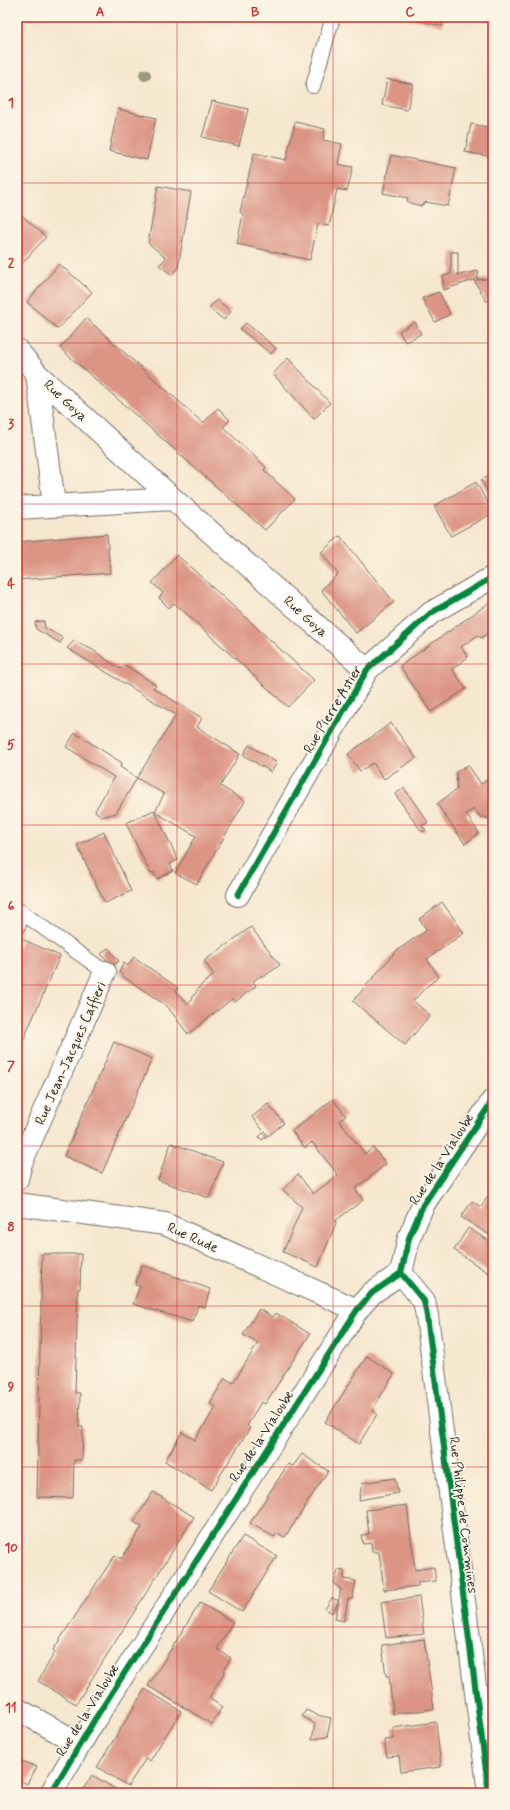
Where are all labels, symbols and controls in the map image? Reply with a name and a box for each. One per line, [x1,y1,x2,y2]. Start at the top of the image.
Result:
text: A [96,4,104,21]
text: B [251,4,260,21]
text: C [405,4,415,21]
text: 1 [8,95,14,112]
text: 2 [8,255,15,272]
street label: Rue Goya [40,376,91,426]
text: 3 [8,416,14,433]
text: 4 [7,576,15,593]
street label: Rue Goya [279,592,331,641]
street label: Rue Pierre Astier [299,662,366,757]
text: 5 [7,737,15,754]
text: 6 [8,898,15,915]
street label: Rue Jean-Jacques Caffieri [31,979,111,1128]
text: 7 [7,1058,15,1075]
street label: Rue de la Vialoube [405,1110,478,1209]
text: 8 [7,1219,15,1236]
street label: Rue Rude [164,1219,221,1257]
text: 9 [8,1379,15,1396]
street label: Rue de la Vialoube [225,1387,298,1486]
street label: Rue Philippe de Commines [444,1436,482,1595]
text: 10 [4,1540,18,1557]
street label: Rue de la Vialoube [52,1660,124,1760]
text: 11 [5,1700,17,1717]

